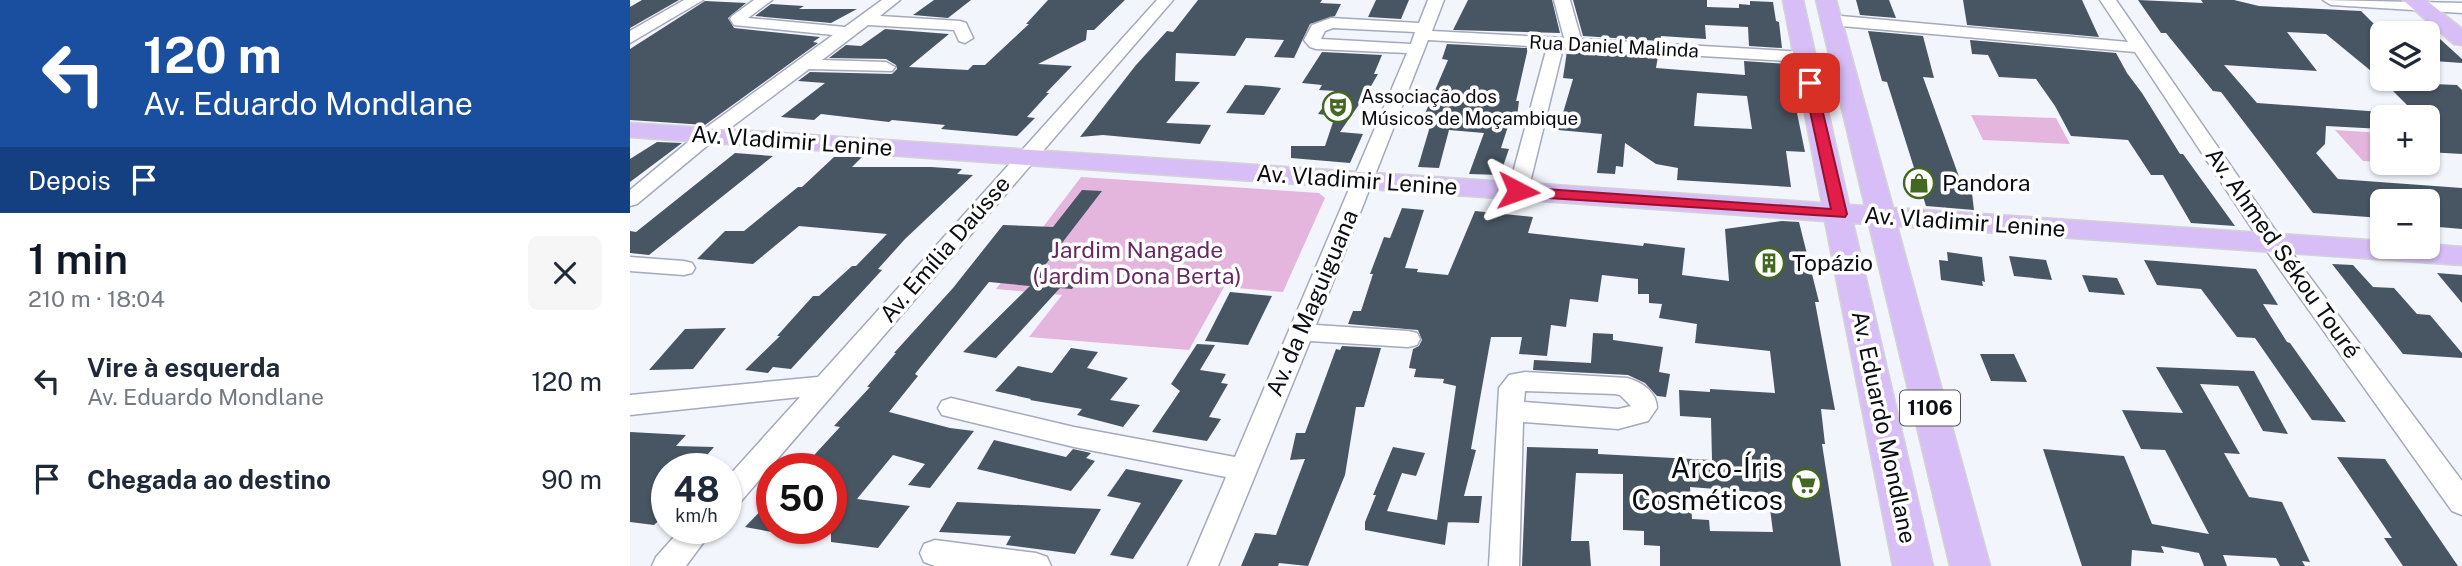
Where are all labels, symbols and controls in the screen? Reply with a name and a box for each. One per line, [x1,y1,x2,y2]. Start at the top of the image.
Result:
map controls [2370,21,2440,259]
button: layers [2370,21,2440,91]
text: 120 m [143,26,282,84]
icon: left [28,28,119,119]
street label: Rua Daniel Malinda [1529,31,1699,61]
pin [1780,53,1840,113]
icon: arrive [1791,64,1829,102]
text: Av. Eduardo Mondlane [143,85,473,122]
place label: Associação dos Músicos de Moçambique [1361,85,1578,129]
theatre icon: Associação dos Músicos de Moçambique [1321,90,1355,124]
button: + [2370,105,2440,175]
street label: Av. Vladimir Lenine [690,120,894,161]
street label: Av. Ahmed Sékou Touré [2200,142,2366,363]
position arrow [1481,154,1555,228]
street label: Av. Vladimir Lenine [1255,159,1459,200]
icon: arrive [125,161,163,199]
text: Depois [28,165,111,196]
shop icon: Pandora [1902,166,1936,200]
place label: Pandora [1942,169,2030,196]
street label: Av. Emília Daússe [874,170,1015,327]
button: − [2370,189,2440,259]
street label: Av. Vladimir Lenine [1863,201,2067,242]
street label: Av. da Maguiguana [1260,206,1363,400]
text: 1 min [28,234,128,283]
button: close [528,236,602,310]
park label: Jardim Nangade (Jardim Dona Berta) [1033,236,1242,289]
building icon: Topázio [1752,246,1786,280]
place label: Topázio [1792,249,1873,276]
text: 210 m · 18:04 [28,285,165,312]
street label: Av. Eduardo Mondlane [1847,308,1922,546]
text: Vire à esquerda [87,352,280,383]
icon: left [28,362,66,400]
text: 120 m [531,366,602,397]
text: Av. Eduardo Mondlane [87,383,324,410]
road number: 1106 [1900,390,1960,426]
place label: Arco-Íris Cosméticos [1632,451,1783,516]
speed limit sign: 50 [756,453,847,544]
icon: arrive [28,460,66,498]
text: Chegada ao destino [87,464,331,495]
text: 90 m [541,464,602,495]
supermarket icon: Arco-Íris Cosméticos [1789,467,1823,501]
text: 48 [673,469,720,510]
text: km/h [675,505,718,526]

